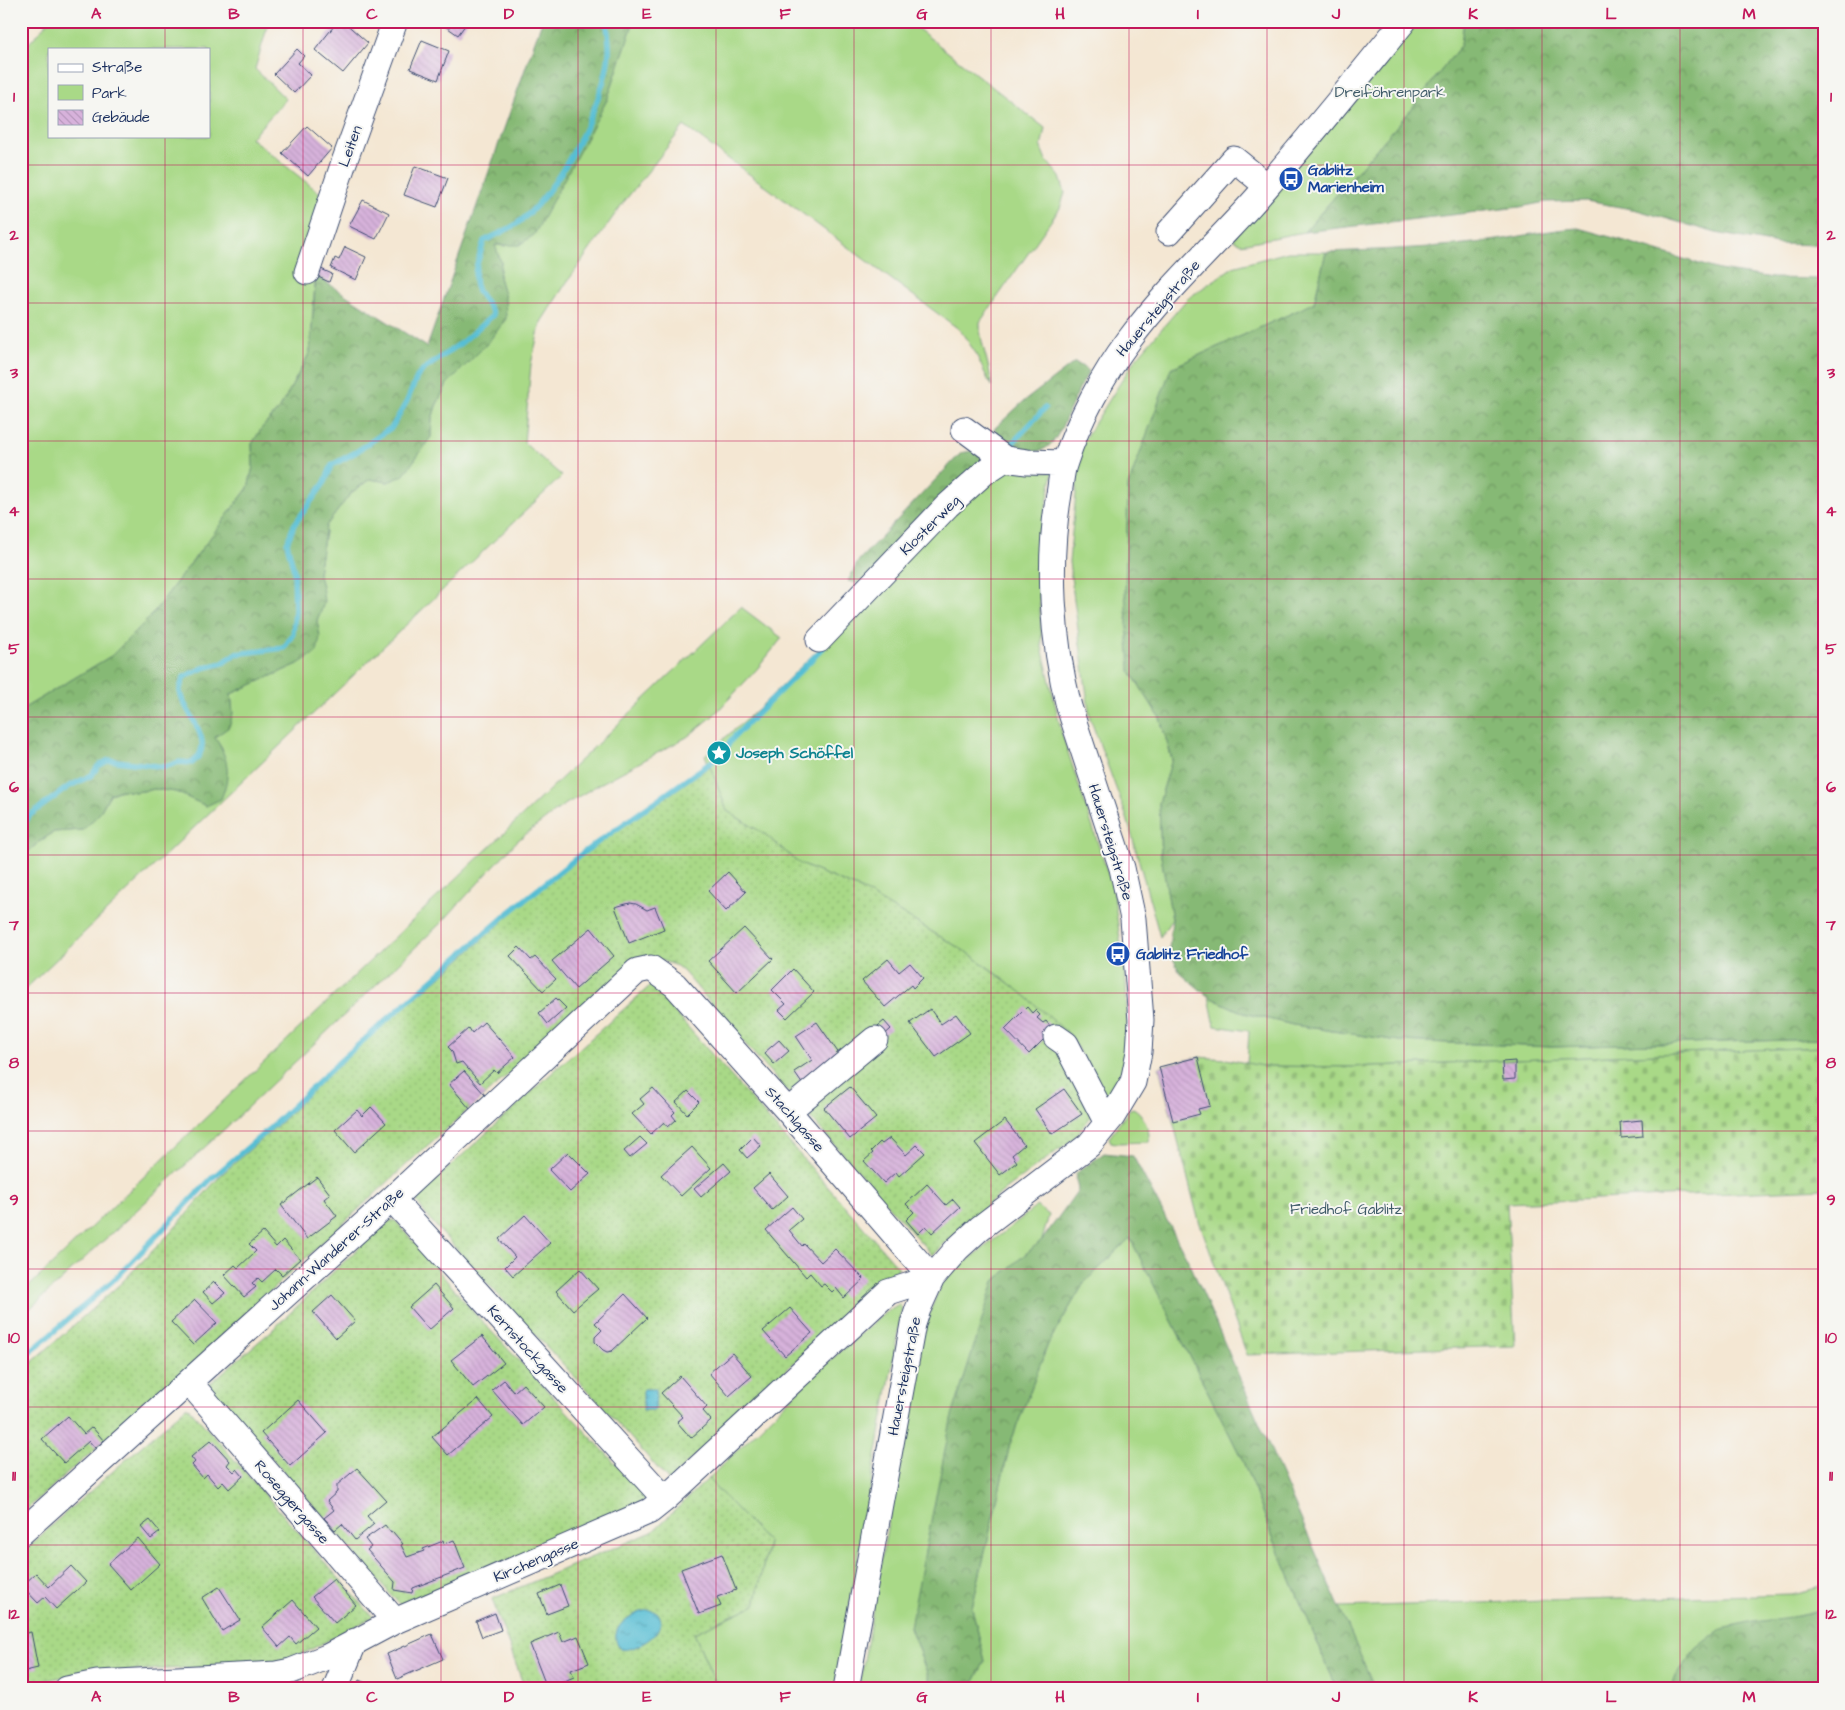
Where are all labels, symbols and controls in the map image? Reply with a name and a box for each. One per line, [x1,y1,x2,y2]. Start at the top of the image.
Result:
text: A [91,3,102,25]
text: B [228,3,240,25]
text: C [366,3,378,25]
text: D [504,3,515,25]
text: E [642,3,652,25]
text: F [779,3,791,25]
text: G [916,3,928,25]
text: H [1055,3,1065,25]
text: I [1197,3,1199,25]
text: J [1331,3,1341,25]
text: K [1468,3,1478,25]
text: L [1605,3,1617,25]
text: M [1742,3,1756,25]
legend [48,48,210,138]
text: Straße [92,57,142,78]
park label: Dreiföhrenpark [1335,82,1445,103]
text: Park [92,83,127,104]
text: 1 [13,86,16,108]
text: 1 [1830,86,1833,108]
text: Gebäude [92,107,150,128]
street label: Leiten [333,122,368,170]
place label: Gablitz Marienheim [1308,160,1384,198]
bus stop icon: Gablitz Marienheim [1278,166,1304,192]
text: 2 [8,224,19,246]
text: 2 [1825,224,1836,246]
street label: Hauersteigstraße [1112,255,1206,362]
text: 3 [9,362,19,384]
text: 3 [1826,362,1836,384]
street label: Klosterweg [895,490,966,561]
text: 4 [9,500,20,522]
text: 4 [1826,500,1837,522]
text: 5 [8,638,20,660]
text: 5 [1825,638,1837,660]
place icon: Joseph Schöffel [706,740,732,766]
place label: Joseph Schöffel [735,743,854,764]
text: 6 [9,776,19,798]
text: 6 [1826,776,1836,798]
street label: Hauersteigstraße [1082,781,1138,903]
text: 7 [8,914,19,936]
text: 7 [1825,914,1836,936]
bus stop icon: Gablitz Friedhof [1105,941,1131,967]
place label: Gablitz Friedhof [1136,944,1249,965]
text: 8 [9,1052,20,1074]
text: 8 [1826,1052,1837,1074]
street label: Stachlgasse [759,1082,829,1157]
street label: Johann-Wanderer-Straße [264,1183,409,1316]
text: 9 [9,1189,19,1211]
text: 9 [1826,1189,1836,1211]
park label: Friedhof Gablitz [1290,1199,1403,1220]
street label: Kernstockgasse [482,1301,573,1399]
street label: Hauersteigstraße [883,1315,927,1438]
text: 10 [8,1327,20,1349]
text: 10 [1825,1327,1837,1349]
street label: Roseggergasse [248,1456,334,1550]
text: 11 [12,1465,17,1487]
text: 11 [1829,1465,1834,1487]
street label: Kirchengasse [490,1533,582,1589]
text: 12 [8,1603,20,1625]
text: 12 [1825,1603,1837,1625]
text: A [91,1686,102,1708]
text: B [228,1686,240,1708]
text: C [366,1686,378,1708]
text: D [504,1686,515,1708]
text: E [642,1686,652,1708]
text: F [779,1686,791,1708]
text: G [916,1686,928,1708]
text: H [1055,1686,1065,1708]
text: I [1197,1686,1199,1708]
text: J [1331,1686,1341,1708]
text: K [1468,1686,1478,1708]
text: L [1605,1686,1617,1708]
text: M [1742,1686,1756,1708]

